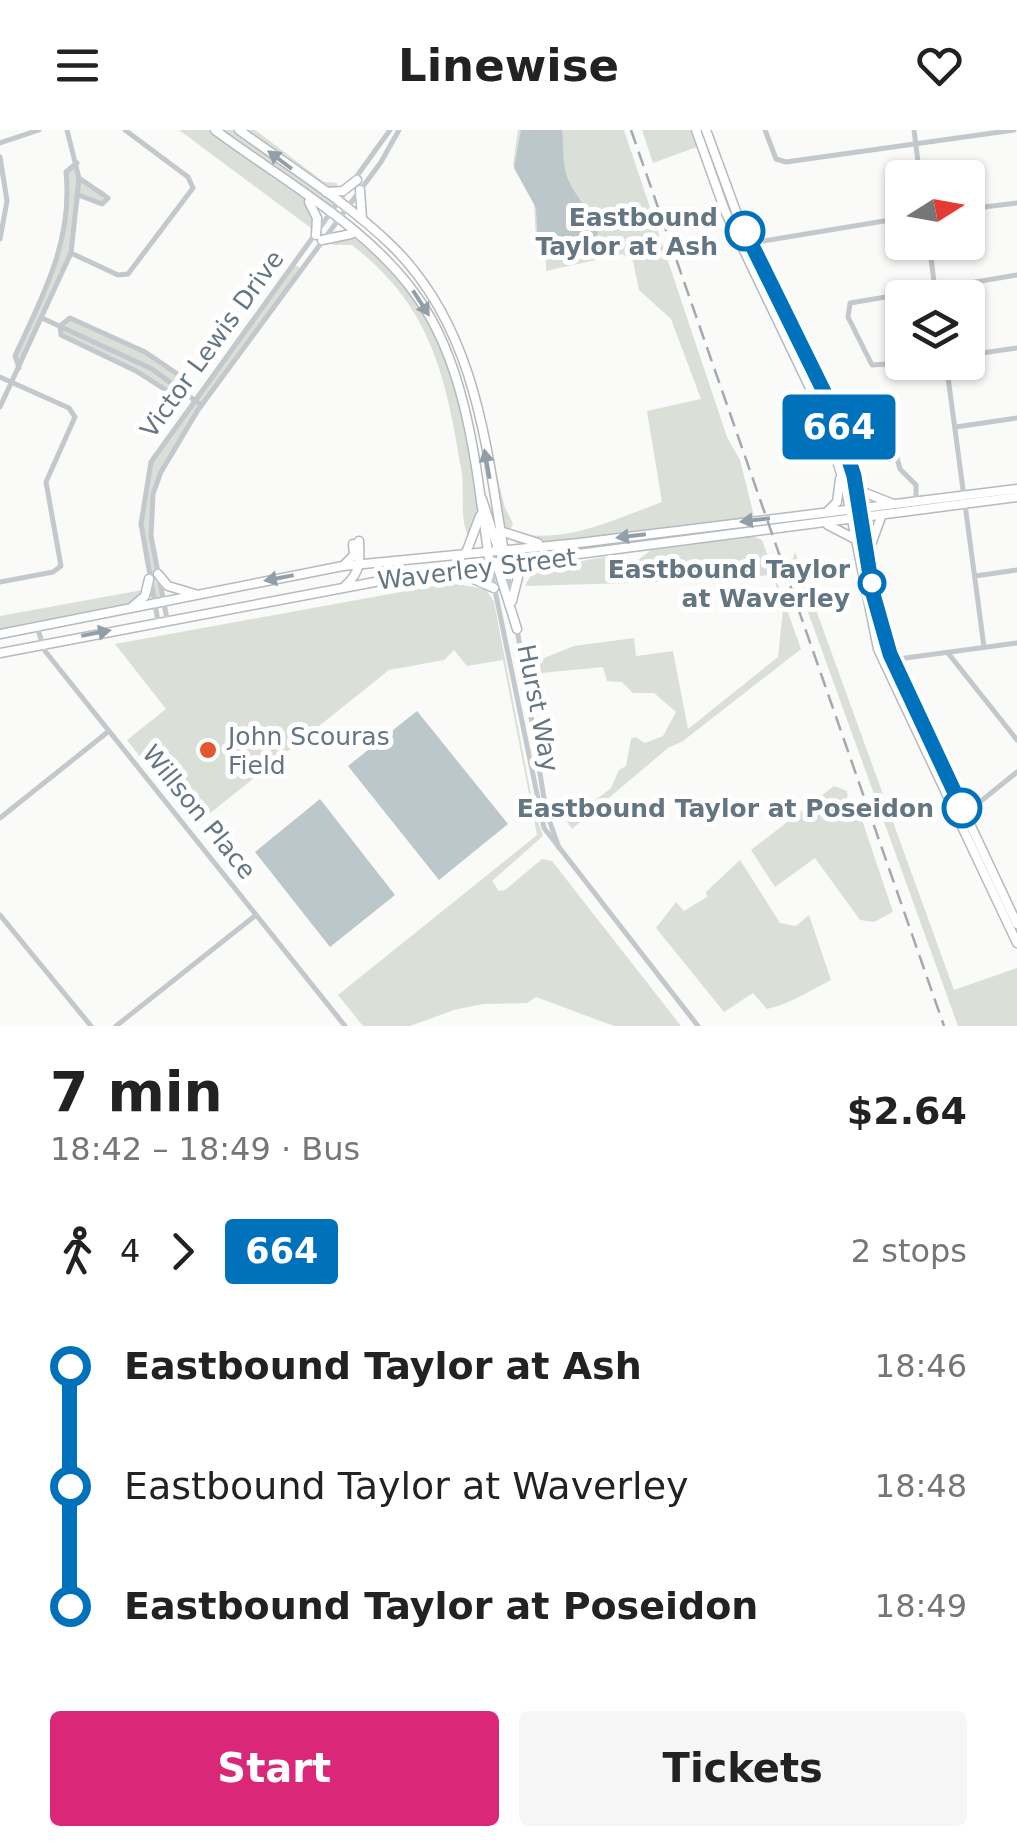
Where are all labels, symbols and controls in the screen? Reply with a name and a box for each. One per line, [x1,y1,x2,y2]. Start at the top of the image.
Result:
icon: menu [50,38,105,93]
icon: heart [912,38,967,93]
text: Linewise [398,39,619,92]
one-way arrow [267,151,293,171]
north arrow [885,160,985,260]
map controls [885,160,985,380]
place label: Eastbound Taylor at Ash [535,203,718,261]
marker: Eastbound Taylor at Ash [726,212,764,250]
street label: Victor Lewis Drive [134,245,290,443]
button: layers [885,280,985,380]
one-way arrow [411,289,429,317]
line badge: 664 [782,394,896,460]
text: 664 [802,407,876,447]
one-way arrow [479,447,494,479]
one-way arrow [739,512,771,528]
one-way arrow [615,528,646,544]
street label: Waverley Street [376,542,578,596]
place label: Eastbound Taylor at Waverley [608,555,851,613]
marker: Eastbound Taylor at Waverley [859,570,885,596]
one-way arrow [264,571,295,587]
one-way arrow [80,625,111,641]
street label: Hurst Way [511,642,565,774]
place label: John Scouras Field [226,722,390,780]
street label: Willson Place [136,739,262,885]
marker: John Scouras Field [197,739,219,761]
marker: Eastbound Taylor at Poseidon [943,789,981,827]
place label: Eastbound Taylor at Poseidon [517,794,934,823]
text: 7 min [50,1060,223,1124]
text: $2.64 [847,1089,967,1133]
text: 18:42 – 18:49 · Bus [50,1130,360,1168]
icon: walk [50,1224,105,1279]
icon: forward [155,1224,210,1279]
text: 664 [245,1231,318,1271]
text: 4 [120,1232,140,1270]
text: 2 stops [851,1232,967,1270]
text: Eastbound Taylor at Ash [124,1344,642,1388]
text: 18:46 [875,1347,967,1385]
text: Eastbound Taylor at Waverley [124,1464,689,1508]
text: 18:48 [875,1467,967,1505]
text: Eastbound Taylor at Poseidon [124,1584,758,1628]
text: 18:49 [875,1587,967,1625]
button: Start [50,1711,499,1826]
button: Tickets [519,1711,967,1826]

